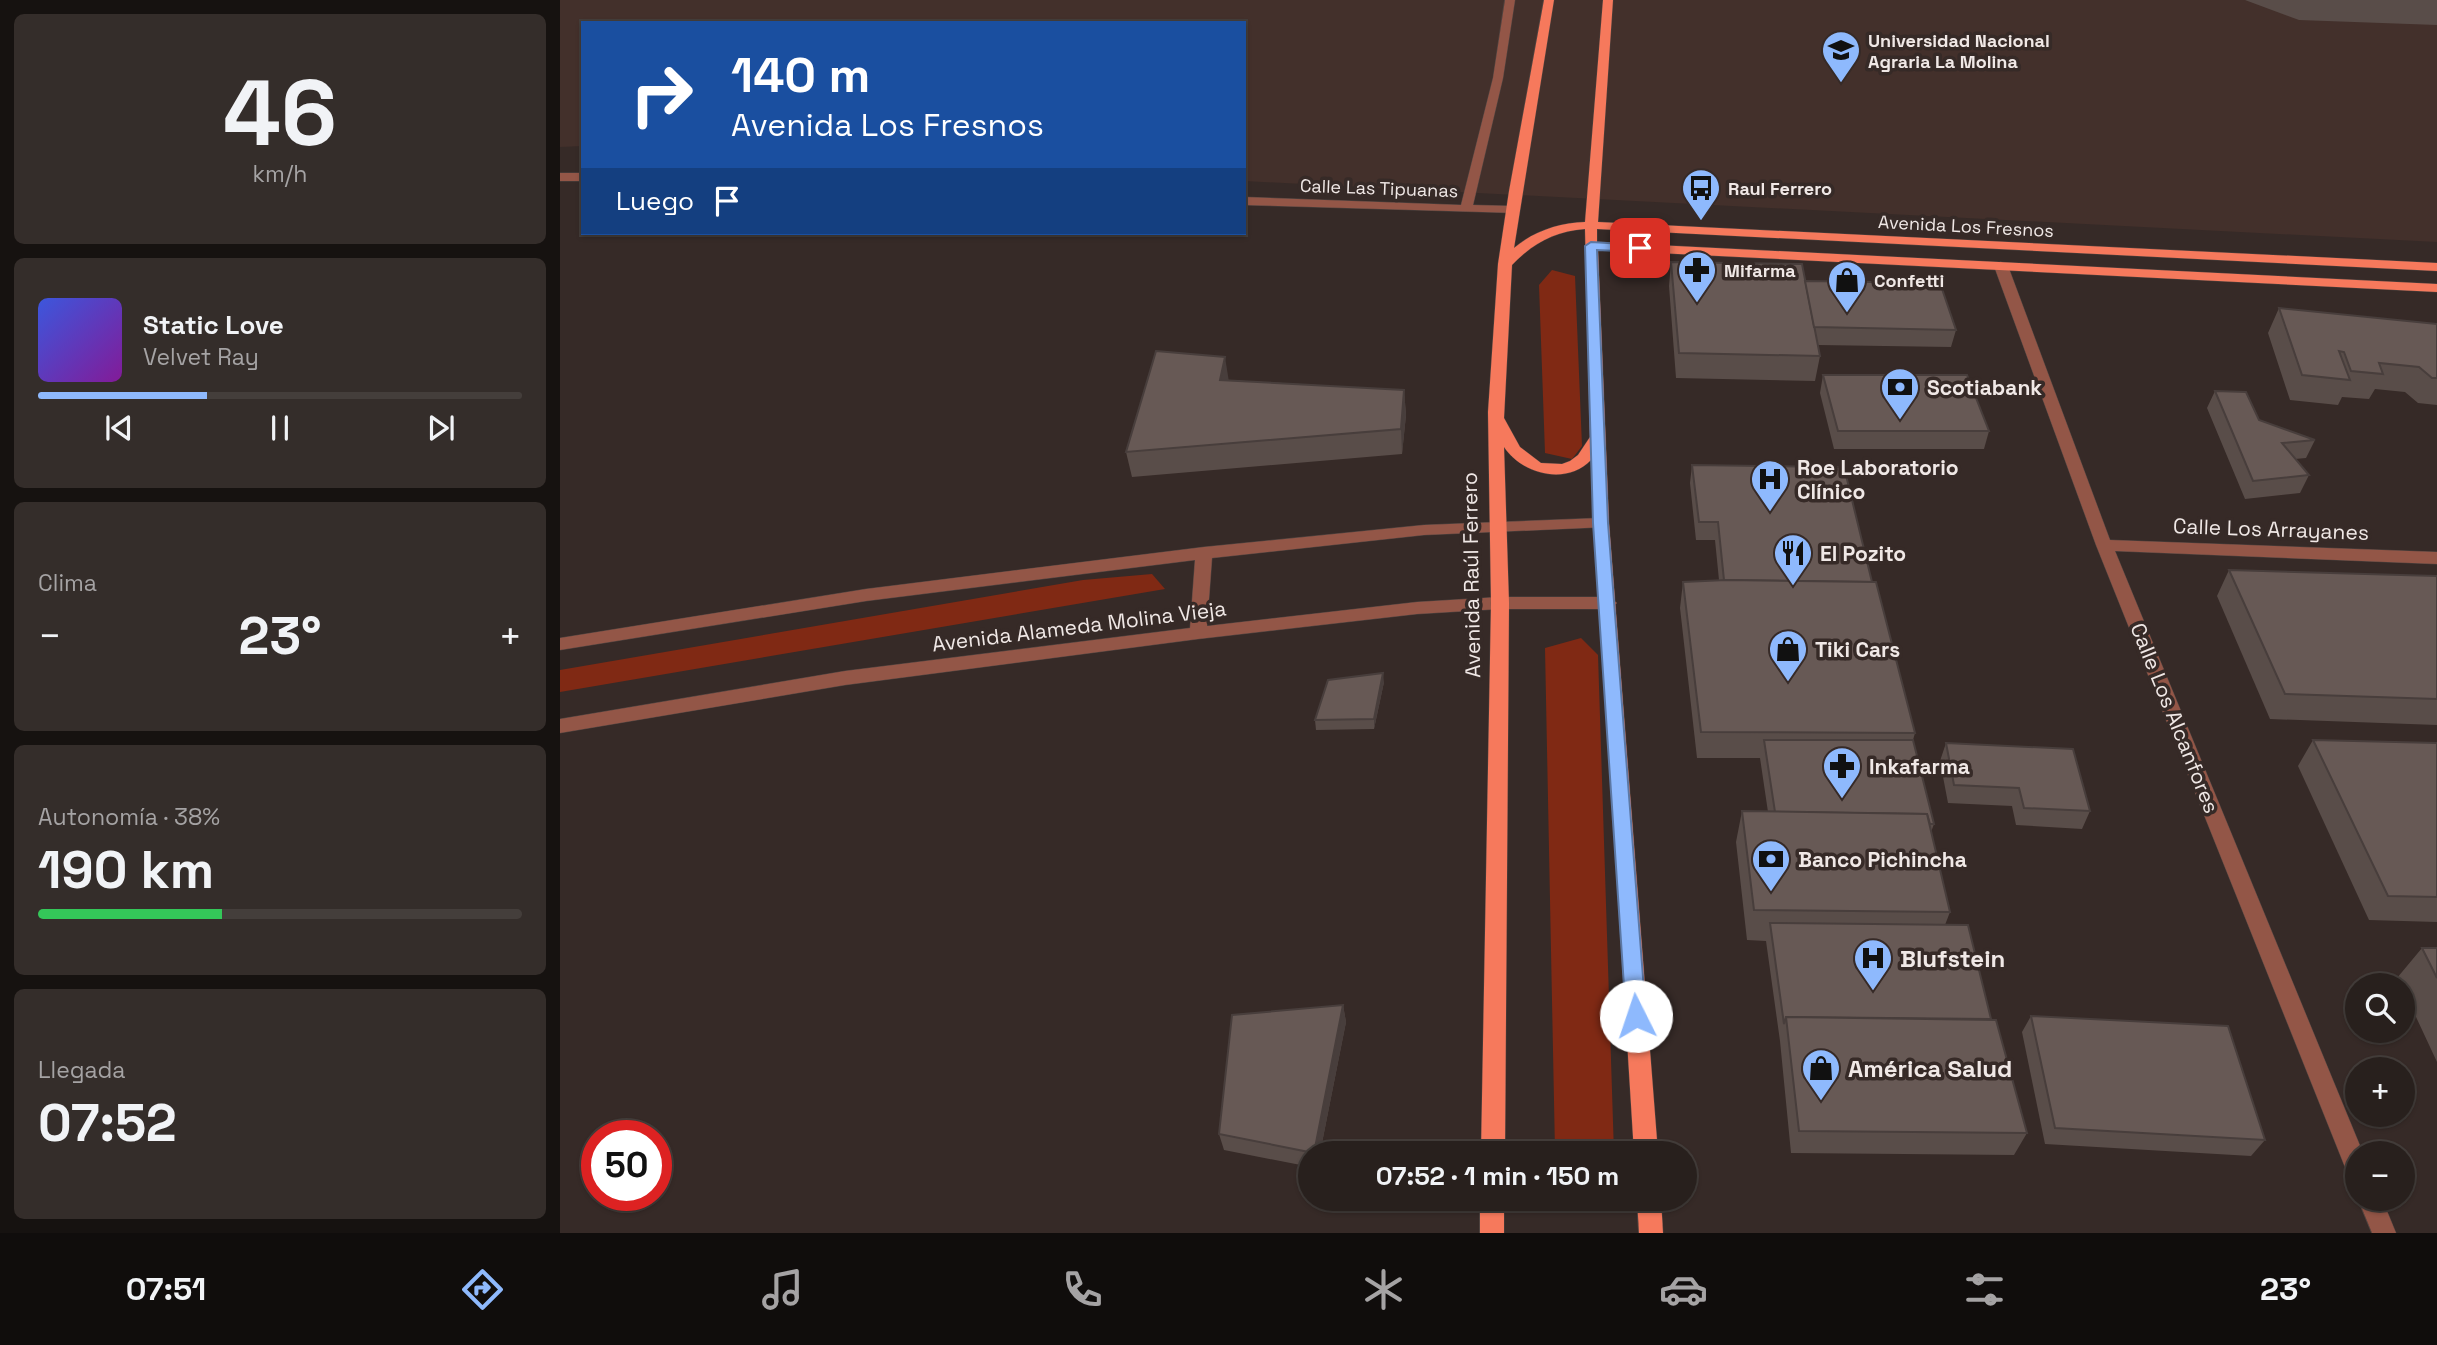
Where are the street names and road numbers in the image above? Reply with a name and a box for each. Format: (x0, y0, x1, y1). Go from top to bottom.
street label: Calle Las Tipuanas (1299, 174, 1459, 202)
street label: Avenida Los Fresnos (1878, 210, 2054, 242)
street label: Avenida Raúl Ferrero (1456, 472, 1486, 678)
street label: Calle Los Arrayanes (2173, 512, 2369, 546)
street label: Avenida Alameda Molina Vieja (930, 595, 1228, 657)
street label: Calle Los Alcanfores (2125, 619, 2225, 817)

